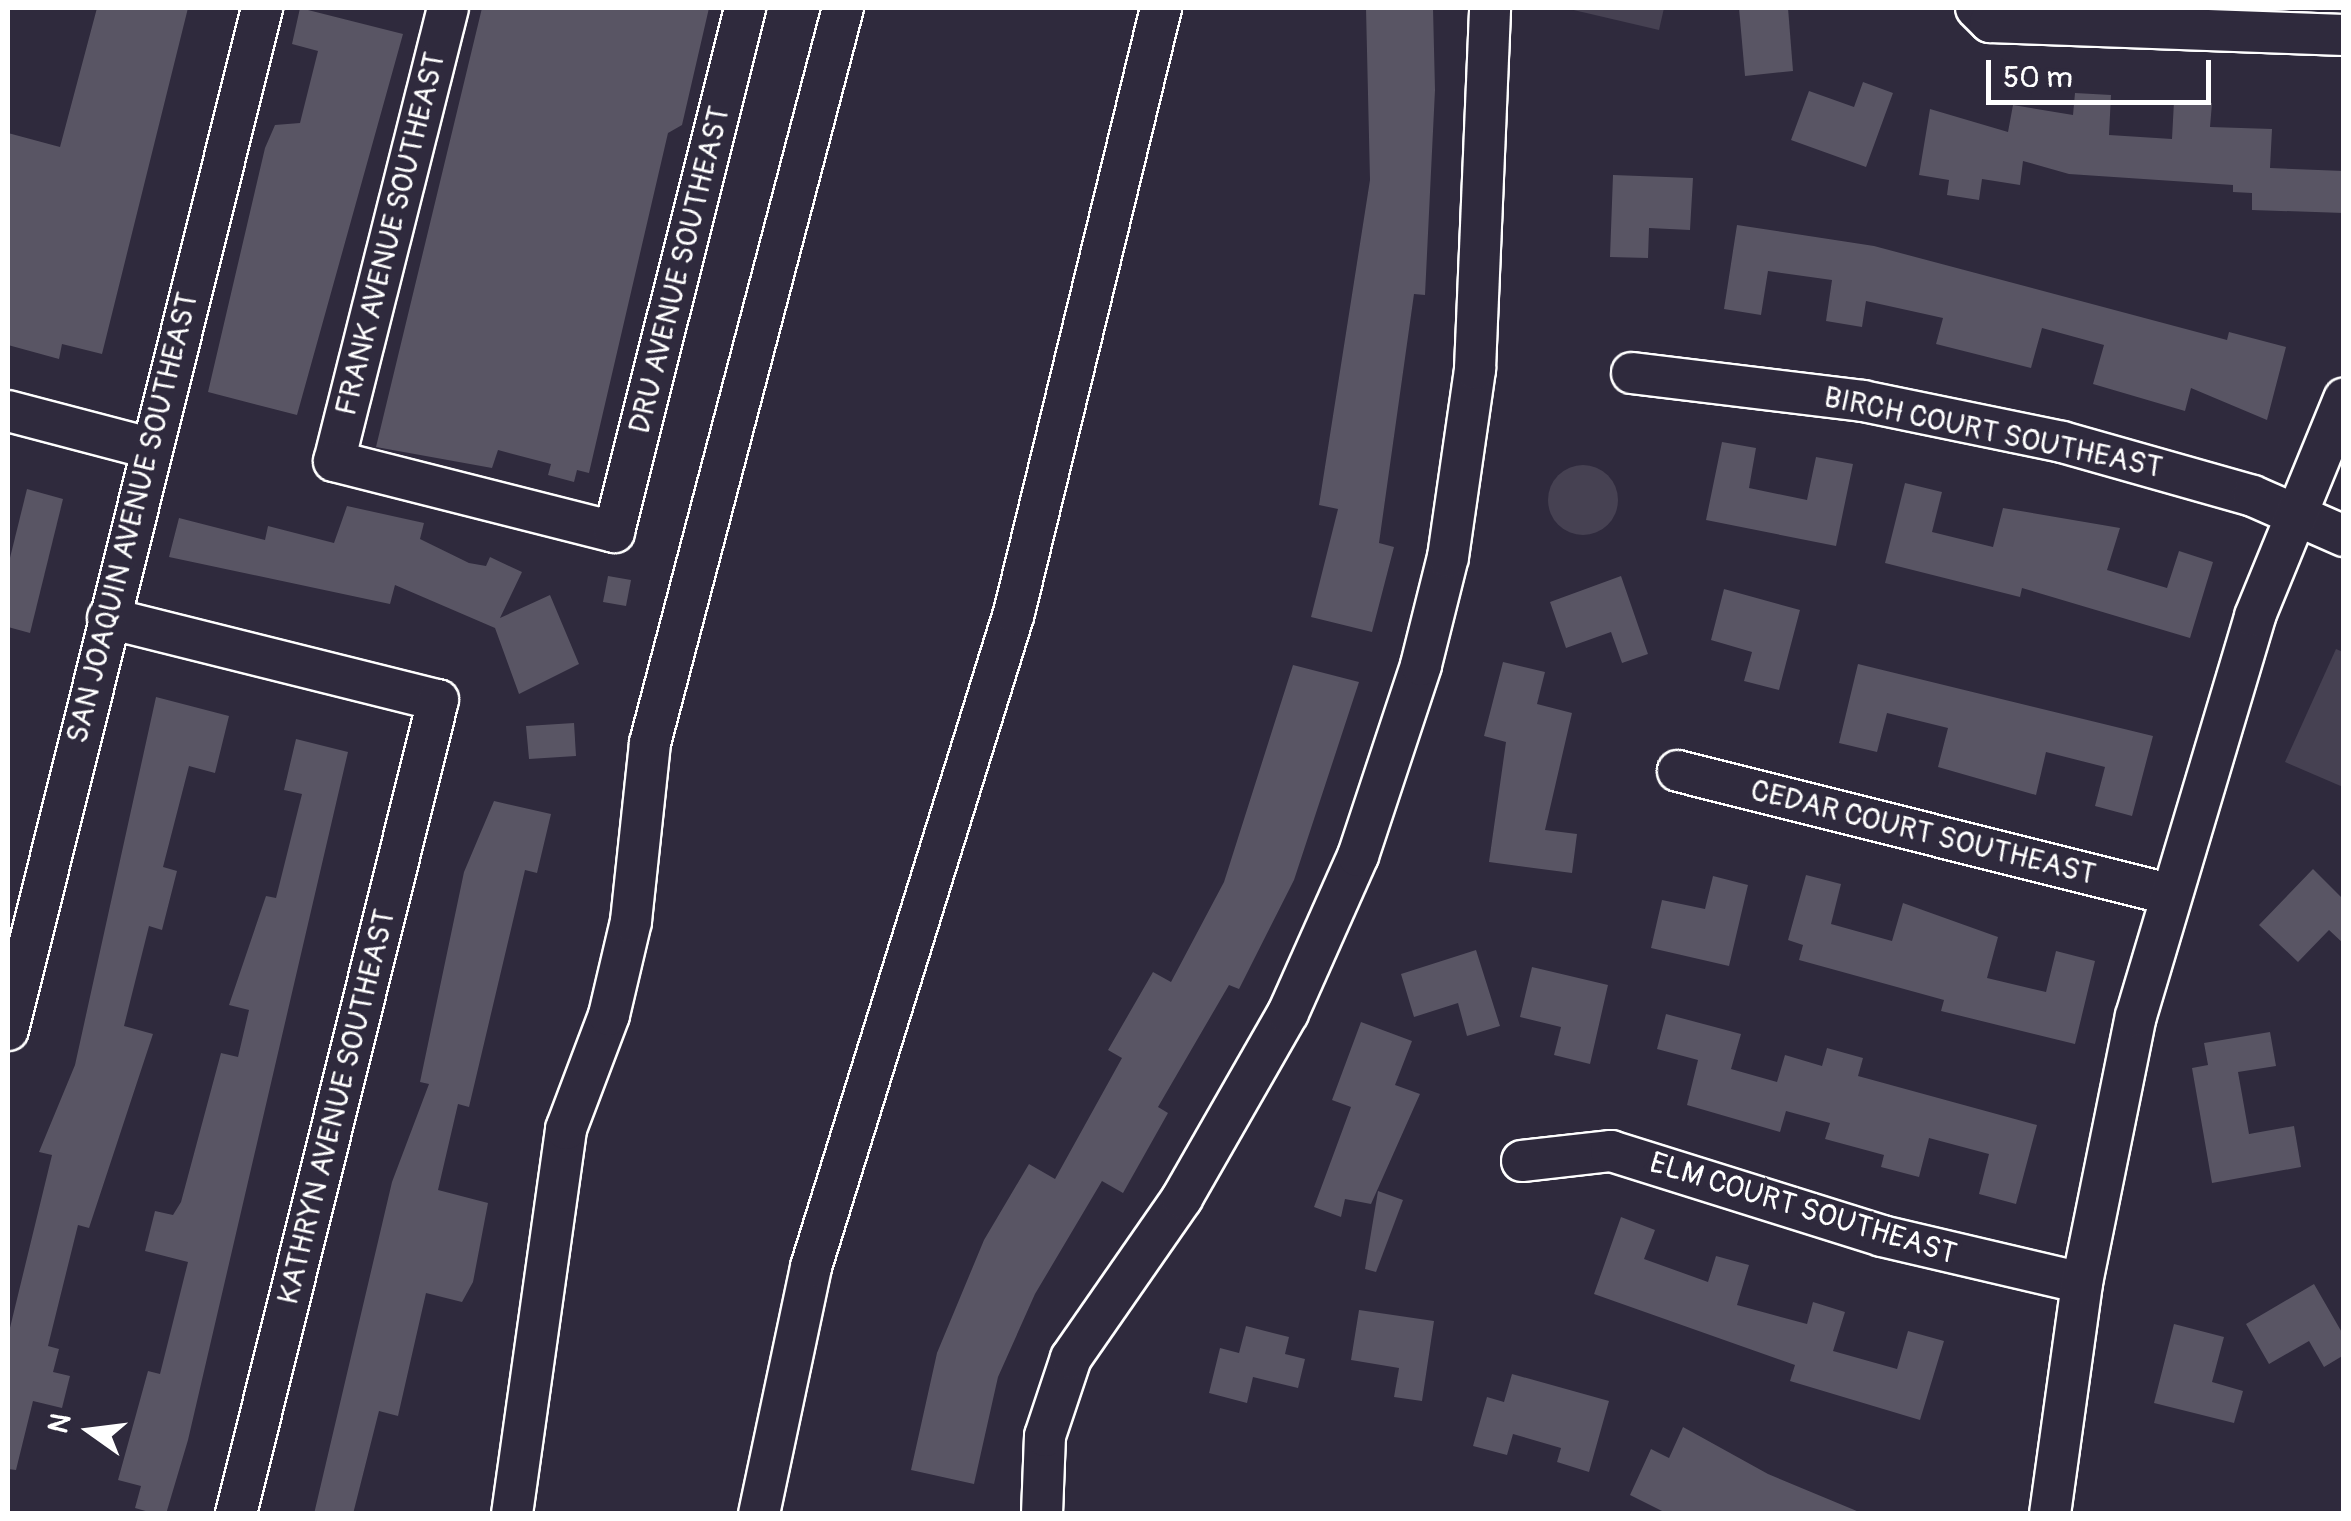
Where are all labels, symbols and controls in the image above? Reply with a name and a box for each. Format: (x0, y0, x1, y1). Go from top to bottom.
scale bar (1991, 40, 2216, 102)
street label: FRANK AVENUE SOUTHEAST (328, 49, 454, 419)
text: 50 m (2003, 59, 2073, 96)
street label: DRU AVENUE SOUTHEAST (622, 103, 738, 437)
street label: SAN JOAQUIN AVENUE SOUTHEAST (59, 289, 207, 747)
street label: BIRCH COURT SOUTHEAST (1821, 380, 2165, 486)
street label: CEDAR COURT SOUTHEAST (1747, 773, 2099, 893)
street label: KATHRYN AVENUE SOUTHEAST (270, 906, 404, 1308)
street label: ELM COURT SOUTHEAST (1645, 1145, 1961, 1273)
north arrow (40, 1381, 140, 1481)
text: N (41, 1410, 80, 1437)

